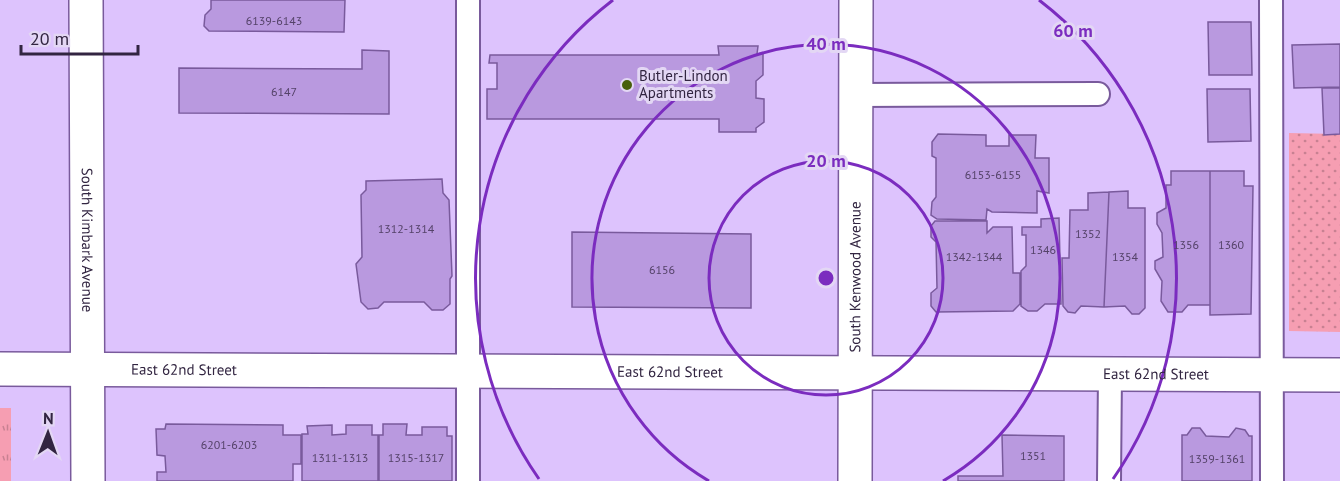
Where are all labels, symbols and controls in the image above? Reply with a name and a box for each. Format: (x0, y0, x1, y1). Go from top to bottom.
house number: 6139-6143 (246, 13, 302, 28)
scale bar (21, 18, 138, 56)
text: 60 m (1053, 19, 1093, 42)
text: 20 m (30, 27, 69, 50)
text: 40 m (806, 32, 846, 55)
place label: Butler-Lindon Apartments (639, 66, 728, 102)
marker: Butler-Lindon Apartments (620, 78, 634, 92)
house number: 6147 (271, 84, 297, 99)
text: 20 m (806, 149, 846, 172)
house number: 6153-6155 (965, 167, 1021, 182)
street label: South Kimbark Avenue (78, 168, 97, 312)
street label: South Kenwood Avenue (845, 201, 865, 353)
house number: 1312-1314 (378, 221, 435, 236)
house number: 1352 (1075, 226, 1101, 241)
house number: 1356 (1173, 237, 1199, 252)
house number: 1360 (1218, 237, 1245, 252)
house number: 1346 (1030, 242, 1056, 257)
house number: 1342-1344 (946, 249, 1003, 264)
house number: 1354 (1112, 249, 1139, 264)
house number: 6156 (649, 262, 675, 277)
centre of rings (816, 268, 836, 288)
street label: East 62nd Street (131, 360, 237, 379)
street label: East 62nd Street (617, 362, 723, 381)
street label: East 62nd Street (1103, 364, 1209, 383)
north arrow (18, 403, 78, 463)
text: N (43, 408, 54, 428)
house number: 6201-6203 (201, 437, 257, 452)
house number: 1351 (1020, 448, 1046, 463)
house number: 1311-1313 (312, 450, 368, 465)
house number: 1315-1317 (388, 450, 444, 465)
house number: 1359-1361 (1189, 451, 1245, 466)

